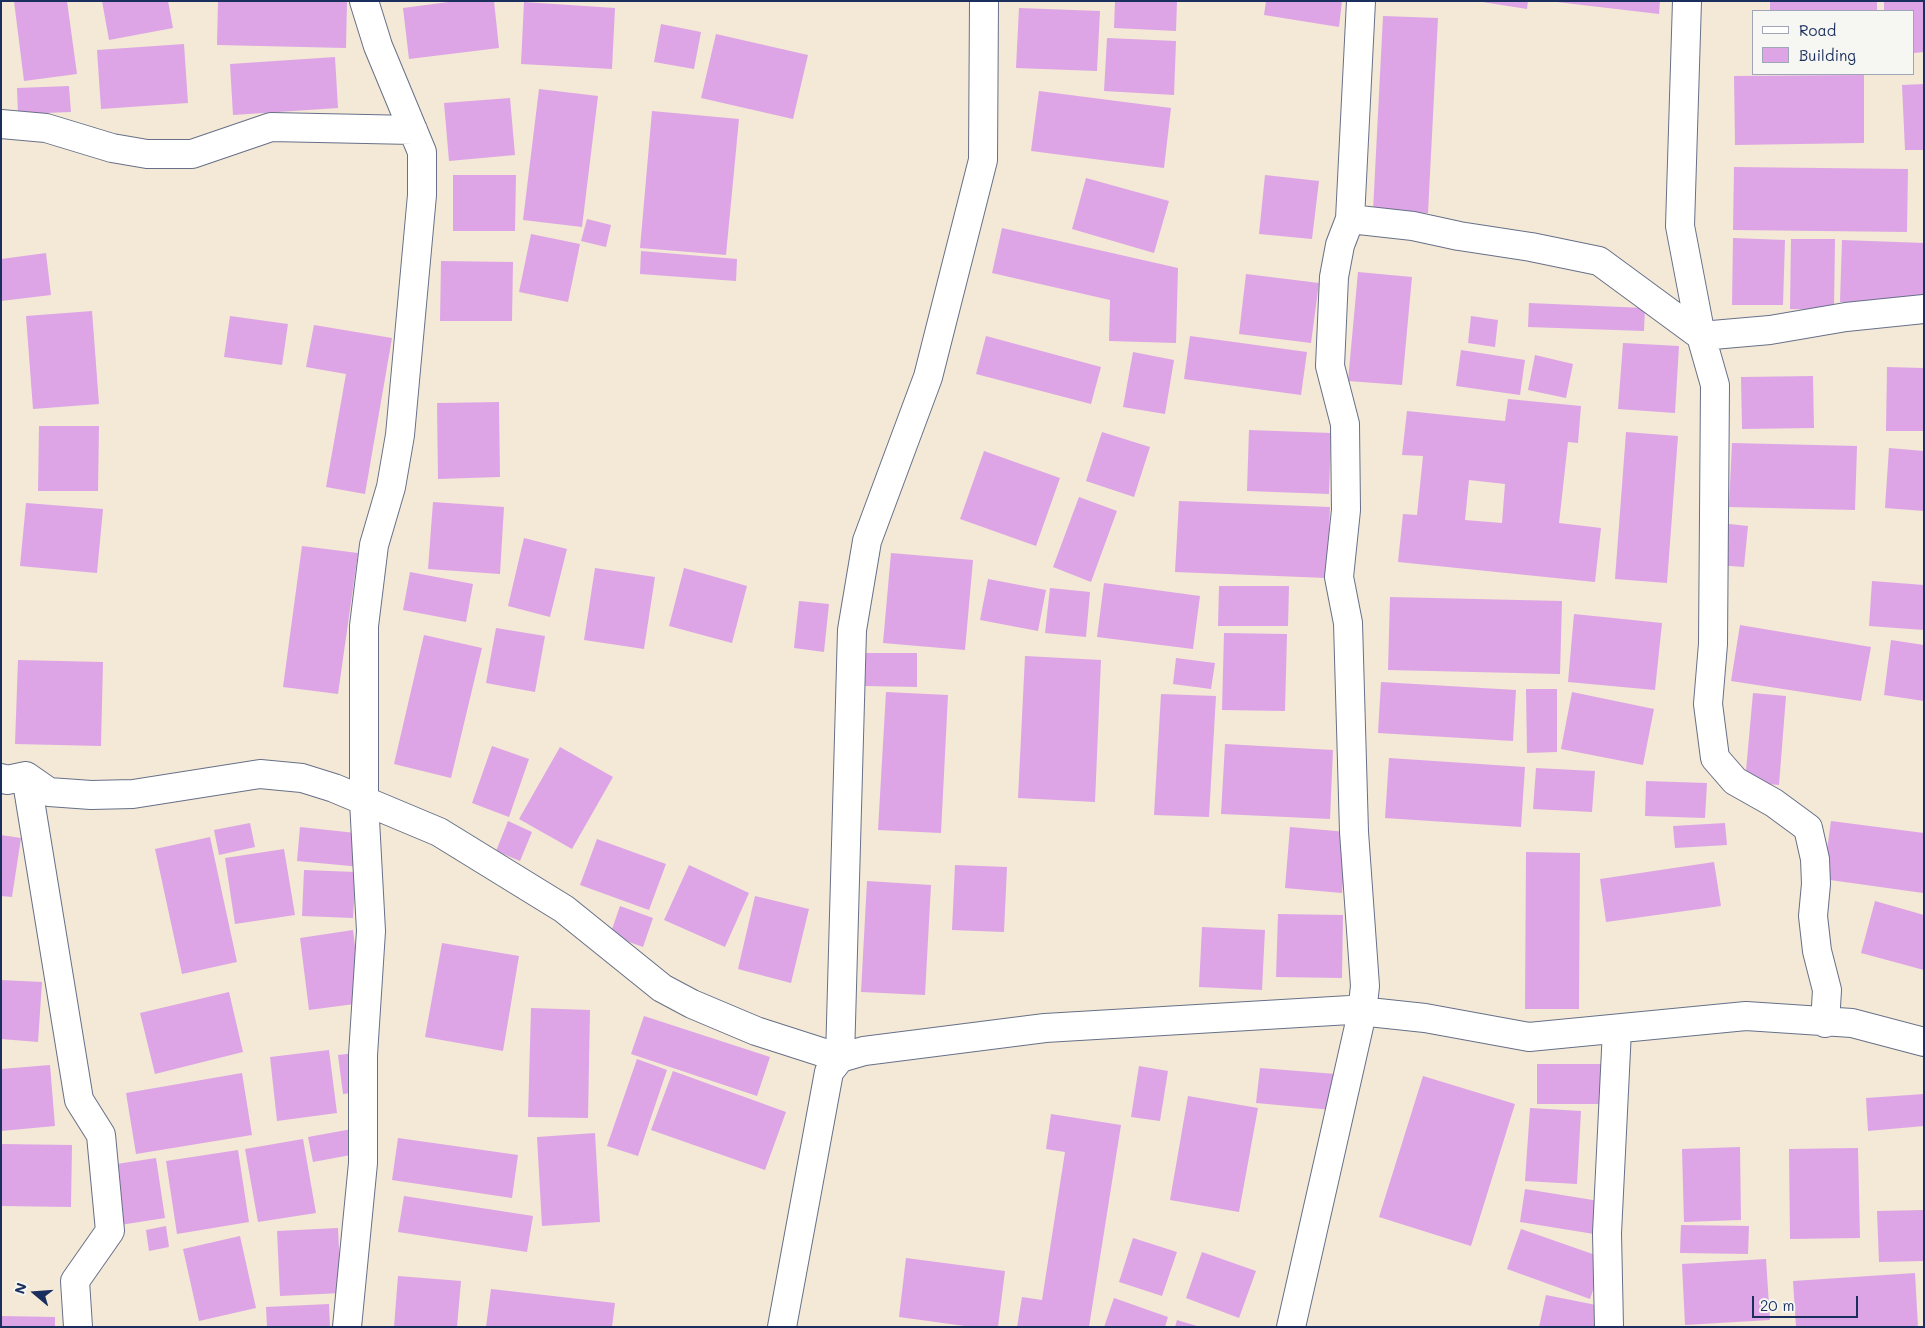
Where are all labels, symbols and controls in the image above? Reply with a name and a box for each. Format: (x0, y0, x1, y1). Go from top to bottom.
legend (1752, 10, 1915, 75)
text: Road (1799, 20, 1836, 40)
text: Building (1799, 45, 1856, 65)
north arrow (10, 1268, 60, 1318)
text: N (10, 1280, 31, 1296)
scale bar (1755, 1286, 1861, 1318)
text: 20 m (1760, 1295, 1794, 1315)

